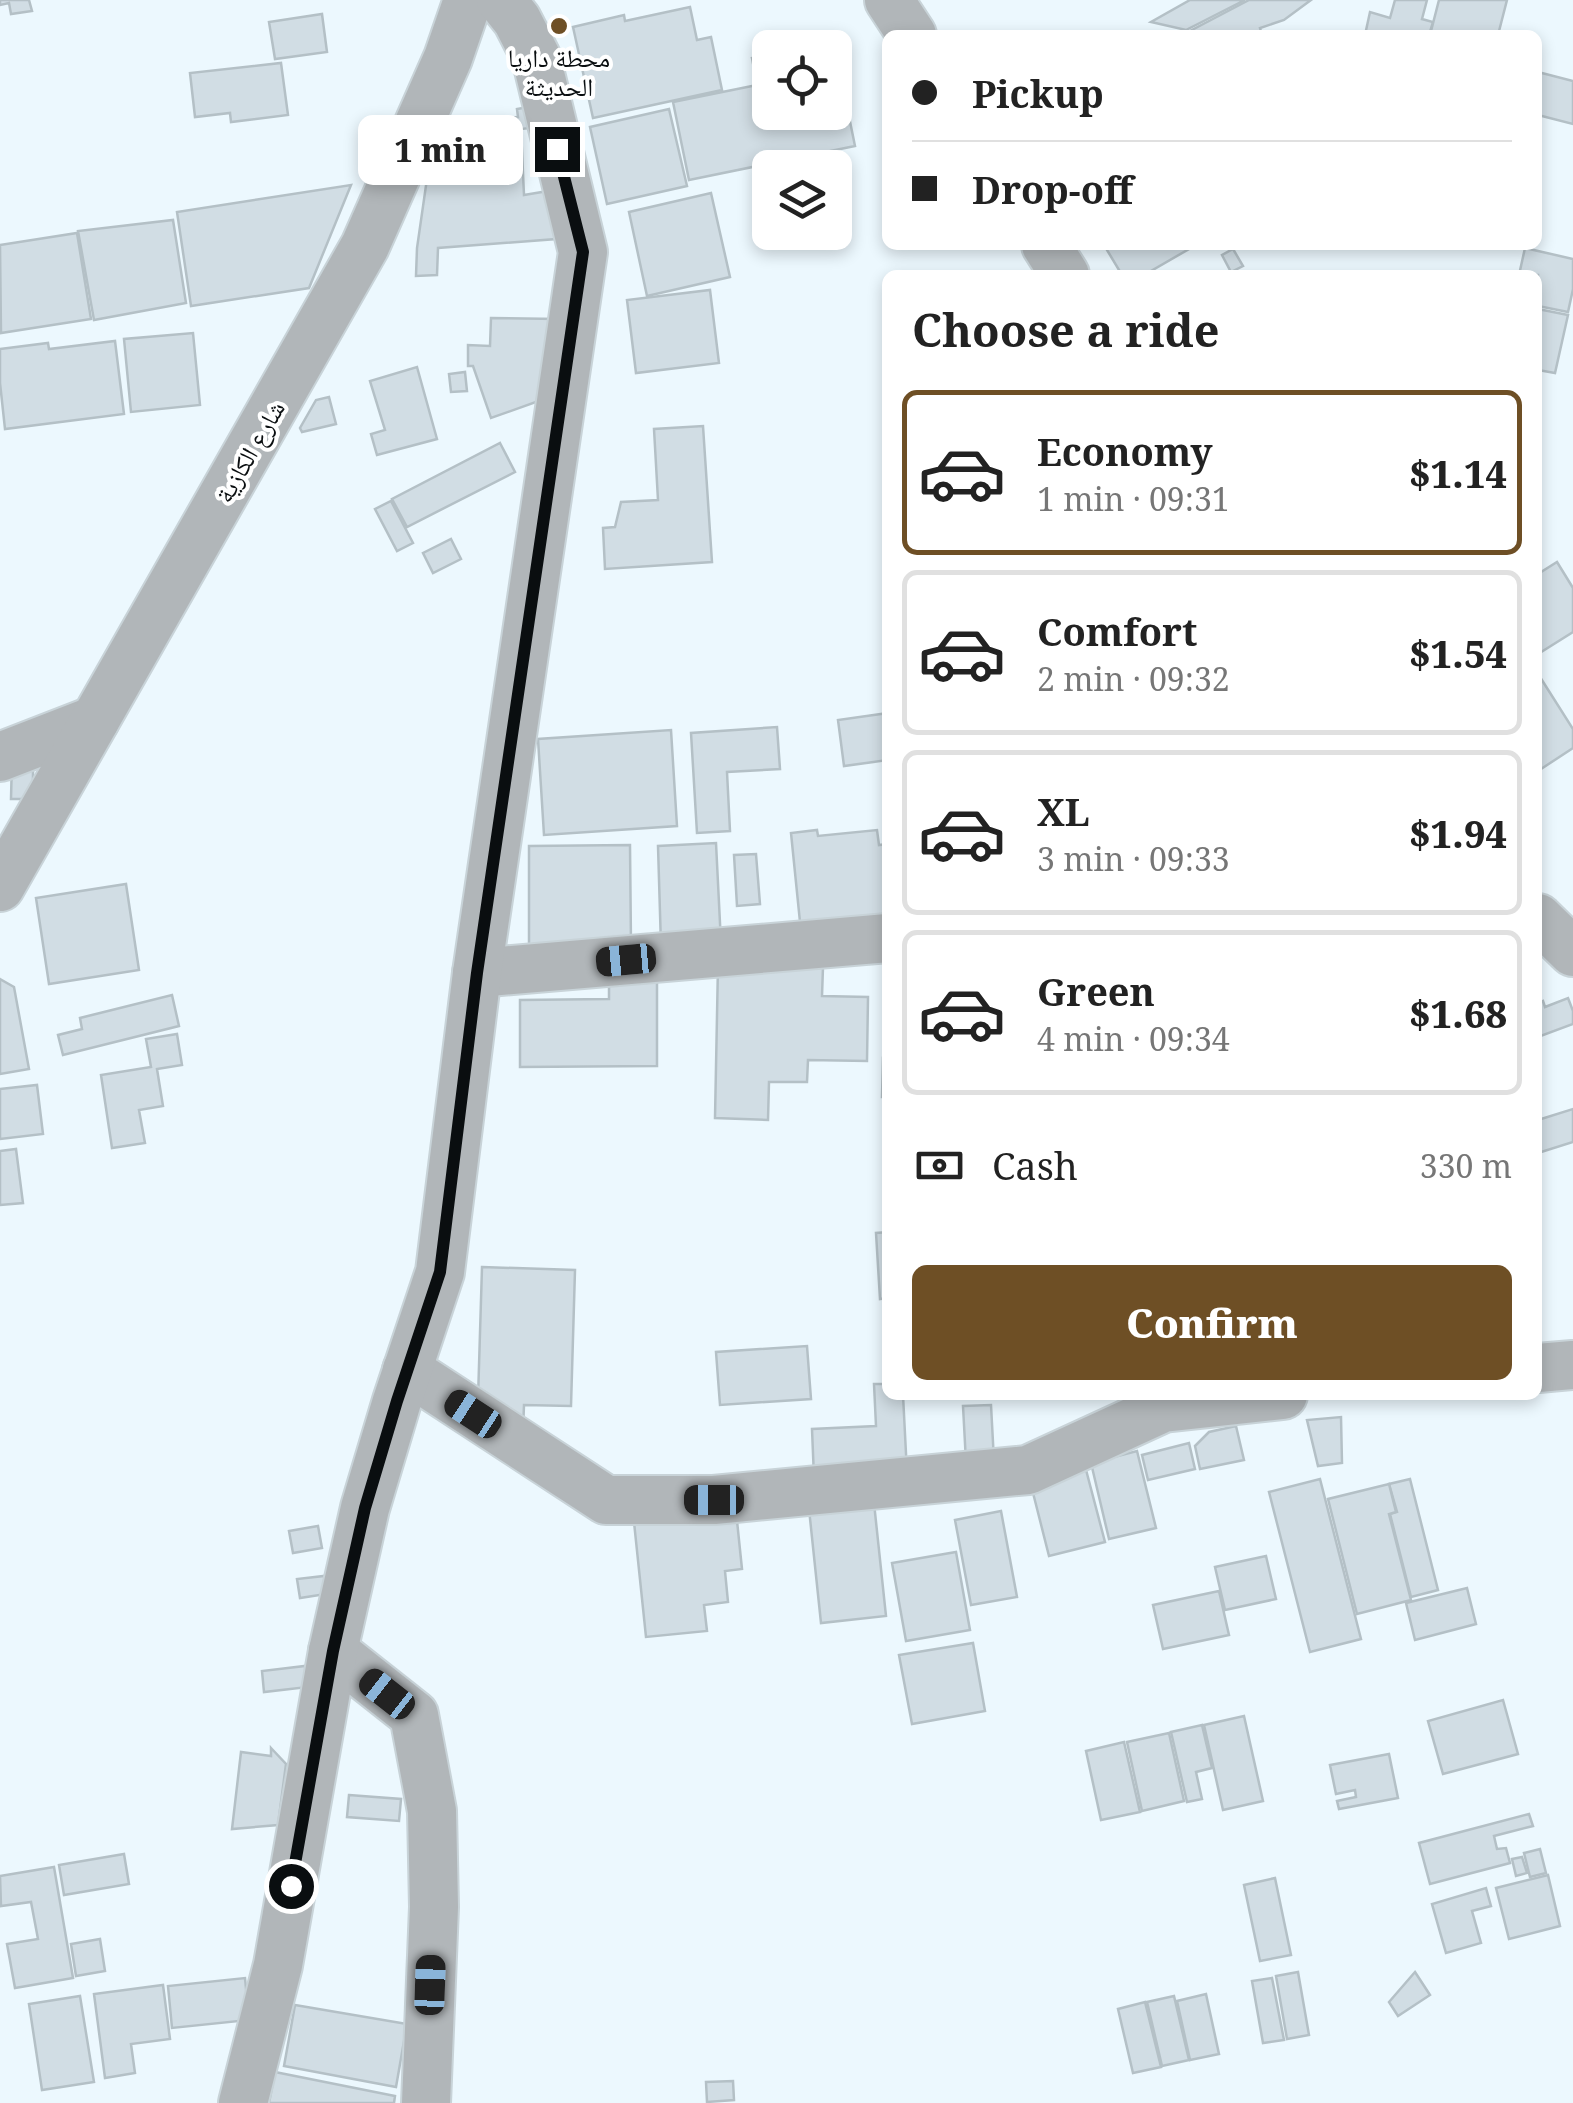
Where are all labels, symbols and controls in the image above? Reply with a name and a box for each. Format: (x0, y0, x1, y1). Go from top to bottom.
marker: محطة داريا الحديثة (548, 15, 570, 37)
map controls (752, 30, 852, 250)
button: locate (752, 30, 852, 130)
place label: محطة داريا الحديثة (508, 40, 610, 103)
text: Pickup (972, 67, 1104, 119)
callout: 1 min (357, 114, 522, 184)
route end (535, 127, 580, 172)
text: 1 min (395, 128, 486, 171)
button: layers (752, 150, 852, 250)
text: Drop-off (972, 163, 1133, 215)
text: Choose a ride (912, 299, 1220, 360)
street label: شارع الكازية (206, 394, 292, 508)
text: Economy (1037, 425, 1213, 477)
icon: car (917, 428, 1007, 518)
text: $1.14 (1409, 447, 1507, 499)
text: 1 min · 09:31 (1037, 477, 1230, 520)
text: Comfort (1037, 605, 1197, 657)
icon: car (917, 608, 1007, 698)
text: $1.54 (1409, 627, 1507, 679)
text: 2 min · 09:32 (1037, 657, 1230, 700)
text: XL (1037, 785, 1090, 837)
icon: car (917, 788, 1007, 878)
text: $1.94 (1409, 807, 1507, 859)
text: 3 min · 09:33 (1037, 837, 1230, 880)
car (595, 942, 657, 978)
text: Green (1037, 965, 1155, 1017)
icon: car (917, 968, 1007, 1058)
text: $1.68 (1409, 987, 1507, 1039)
text: 4 min · 09:34 (1037, 1017, 1230, 1060)
icon: cash (912, 1138, 967, 1193)
text: Cash (992, 1139, 1078, 1191)
text: 330 m (1420, 1144, 1512, 1187)
button: Confirm (912, 1265, 1512, 1380)
car (440, 1385, 506, 1443)
car (684, 1485, 744, 1515)
car (354, 1664, 420, 1724)
route start (269, 1864, 314, 1909)
car (414, 1954, 446, 2016)

